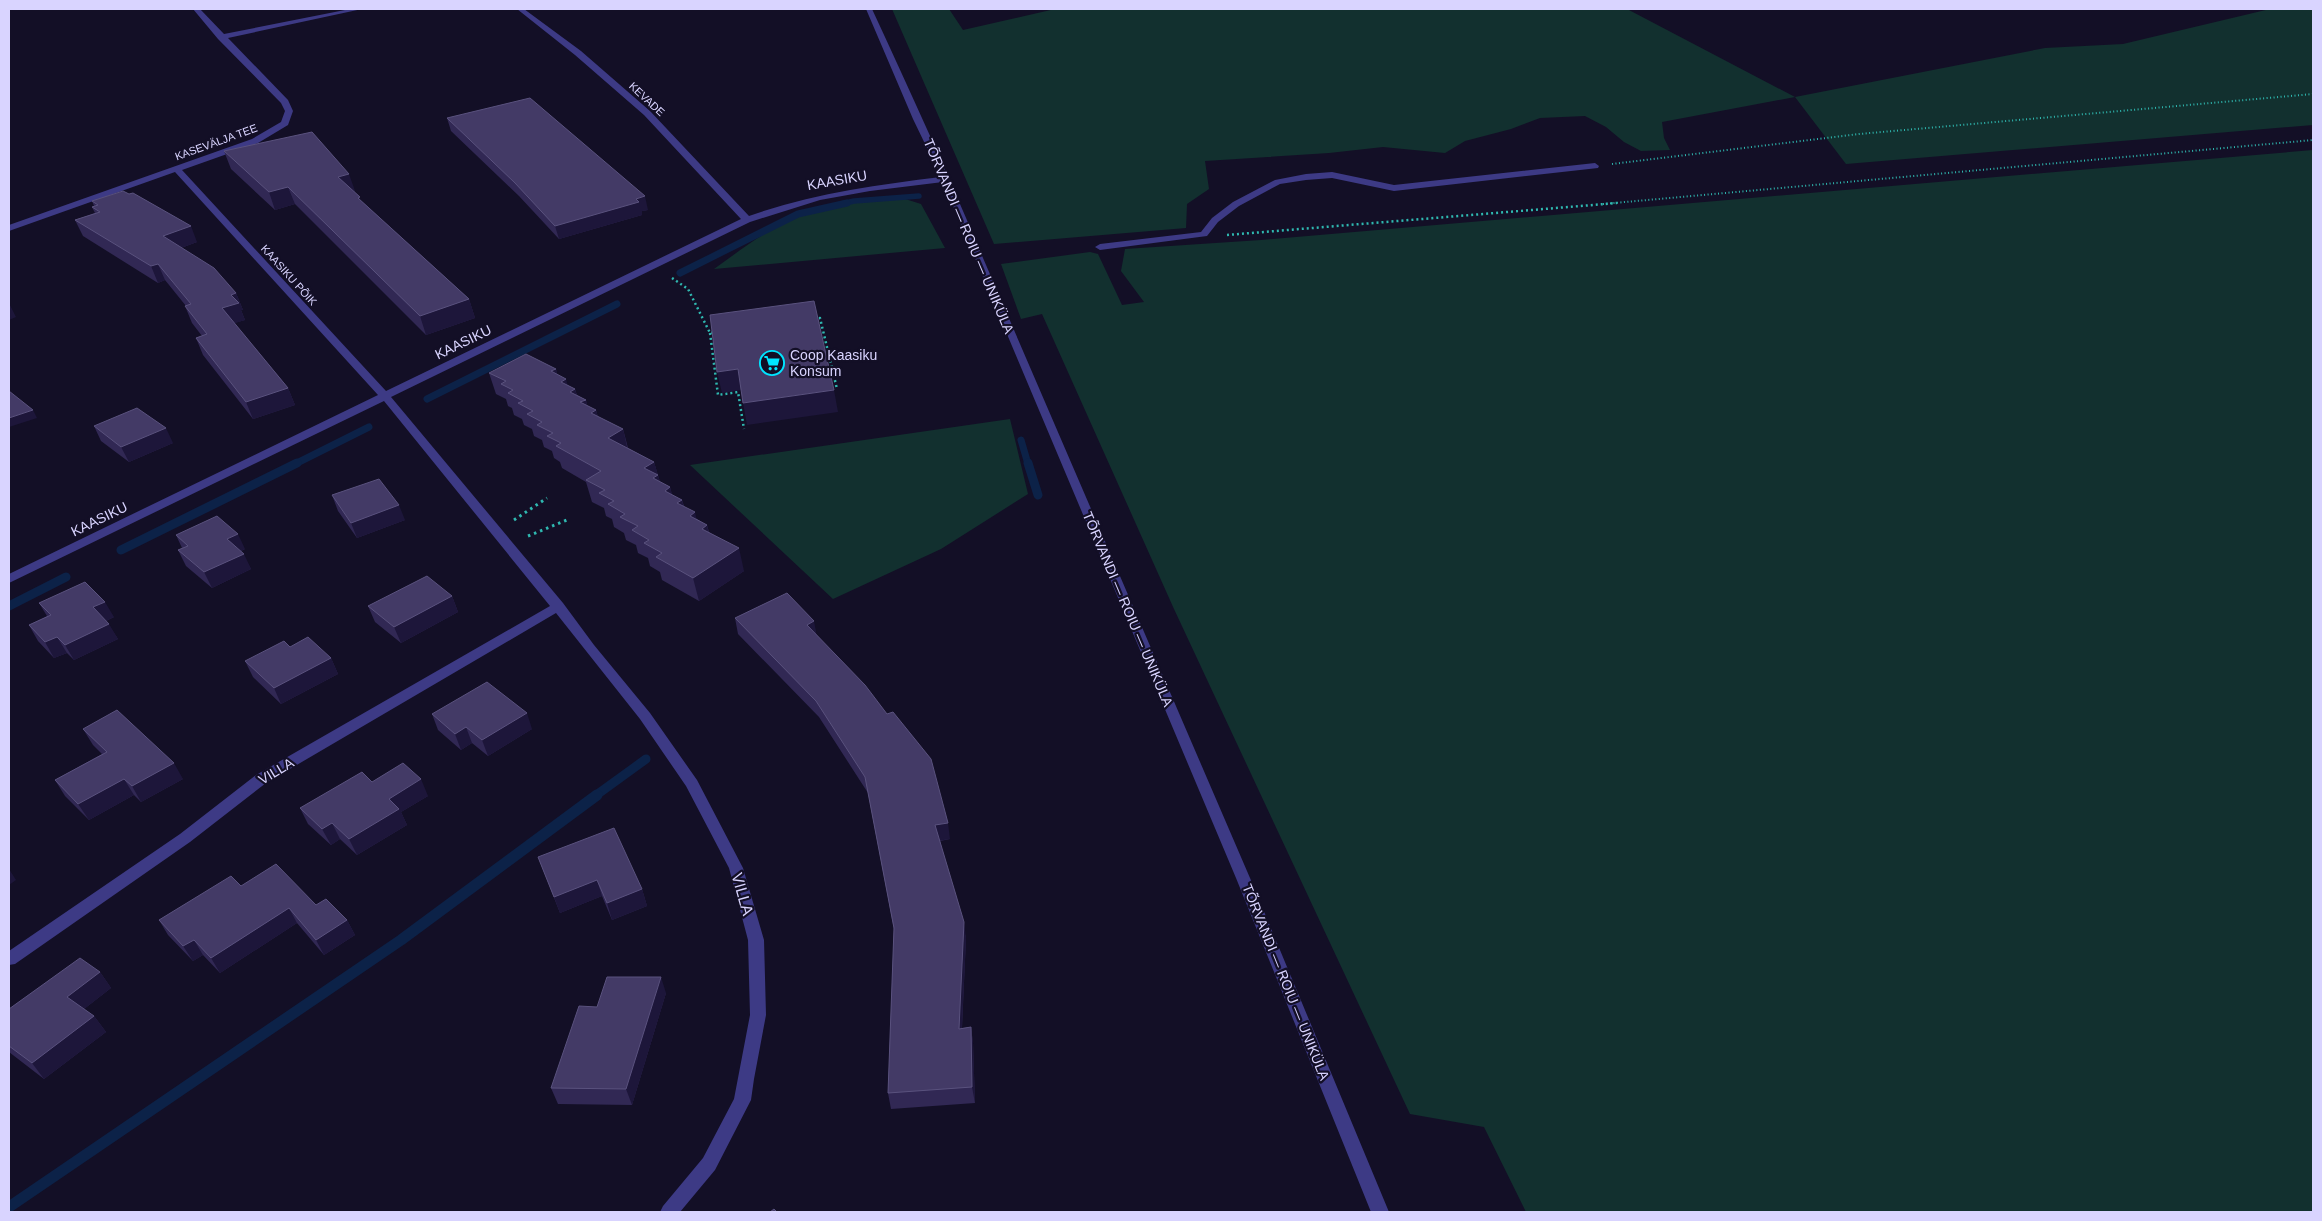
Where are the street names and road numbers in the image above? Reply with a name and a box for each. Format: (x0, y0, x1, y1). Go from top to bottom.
street label: KEVADE (627, 80, 667, 118)
street label: KASEVÄLJA TEE (173, 122, 259, 162)
street label: TÕRVANDI — ROIU — UNIKÜLA (921, 136, 1019, 337)
street label: KAASIKU (806, 167, 868, 193)
street label: KAASIKU PÕIK (259, 242, 320, 308)
street label: KAASIKU (432, 322, 494, 362)
street label: KAASIKU (68, 499, 130, 539)
street label: TÕRVANDI — ROIU — UNIKÜLA (1080, 509, 1178, 710)
street label: VILLA (256, 754, 297, 788)
street label: VILLA (728, 871, 757, 918)
street label: TÕRVANDI — ROIU — UNIKÜLA (1239, 881, 1334, 1083)

